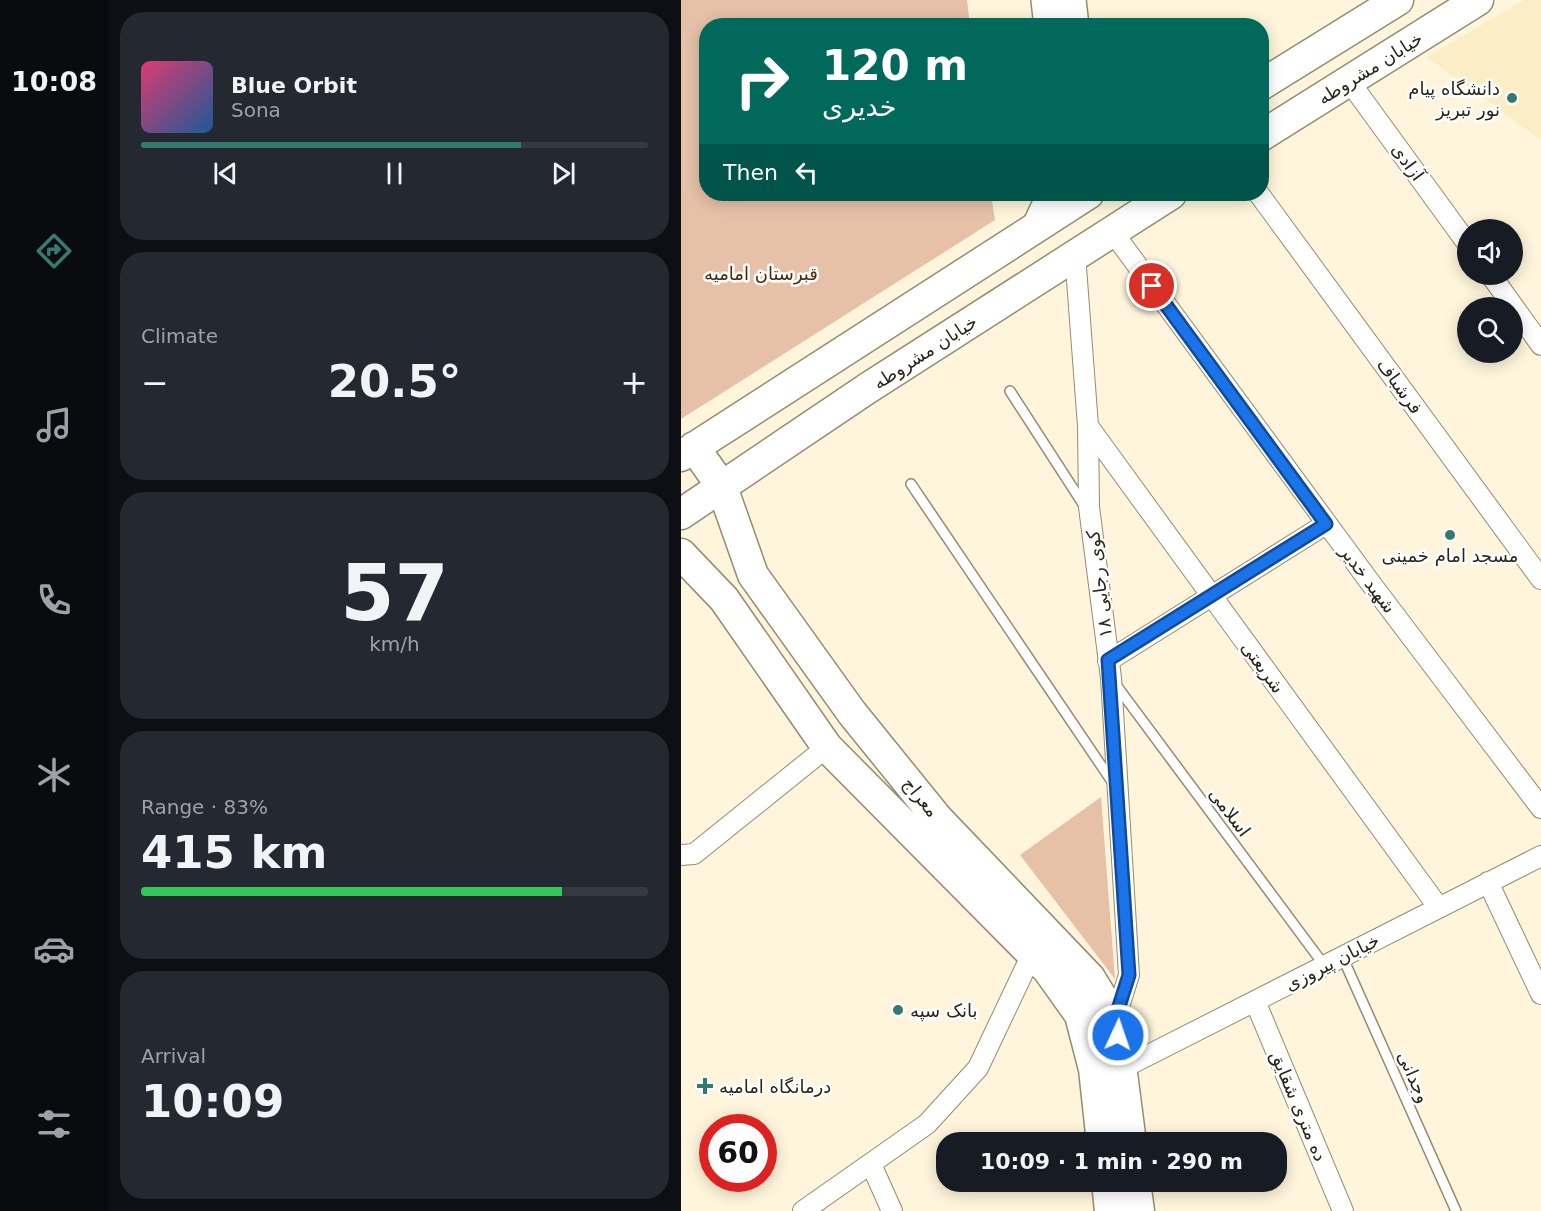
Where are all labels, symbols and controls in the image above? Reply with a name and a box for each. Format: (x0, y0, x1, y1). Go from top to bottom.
street label: خیابان مشروطه (1314, 27, 1427, 109)
text: 120 m (822, 41, 968, 90)
icon: right (723, 42, 801, 120)
text: 10:08 (11, 66, 97, 97)
text: Blue Orbit (231, 73, 357, 98)
place label: دانشگاه پیام نور تبریز (1408, 78, 1500, 121)
text: خدیری (822, 91, 896, 122)
marker: دانشگاه پیام نور تبریز (1505, 91, 1519, 105)
text: Sona (231, 98, 281, 122)
street label: آزادی (1388, 139, 1430, 185)
icon: left (790, 156, 823, 189)
icon: previous (209, 157, 242, 190)
icon: pause (378, 157, 411, 190)
icon: next (547, 157, 580, 190)
text: Then (723, 160, 778, 185)
map controls (1457, 219, 1523, 363)
button: sound (1457, 219, 1523, 285)
icon: directions (33, 230, 75, 272)
pin (1126, 260, 1177, 311)
park label: قبرستان امامیه (704, 263, 818, 285)
icon: arrive (1135, 269, 1168, 302)
button: search (1457, 297, 1523, 363)
street label: خیابان مشروطه (869, 311, 981, 394)
text: Climate (141, 324, 218, 348)
street label: فرشباف (1372, 354, 1427, 418)
text: 20.5° (328, 355, 461, 408)
text: − (141, 363, 169, 402)
text: + (620, 363, 648, 402)
icon: music (33, 404, 75, 446)
marker: مسجد امام خمینی (1443, 528, 1457, 542)
street label: کوی رجایی ۱۸ (1082, 529, 1117, 639)
street label: شهید خدیر (1334, 540, 1400, 618)
place label: مسجد امام خمینی (1382, 545, 1518, 566)
text: 57 (340, 548, 449, 638)
icon: phone (33, 579, 75, 621)
text: km/h (369, 632, 420, 656)
street label: شریعتی (1236, 637, 1289, 698)
icon: climate (33, 754, 75, 796)
street label: معراج (898, 773, 943, 822)
street label: اسلامی (1205, 784, 1255, 840)
text: Range · 83% (141, 795, 268, 819)
text: 415 km (141, 826, 327, 879)
icon: car (33, 928, 75, 970)
street label: خیابان پیروزی (1281, 929, 1383, 996)
place label: بانک سپه (910, 1000, 978, 1022)
marker: بانک سپه (891, 1003, 905, 1017)
position arrow (1086, 1003, 1150, 1067)
text: Arrival (141, 1044, 206, 1068)
street label: ده متری شقایق (1265, 1048, 1332, 1165)
street label: وجدانی (1392, 1048, 1435, 1106)
text: 10:09 (141, 1075, 284, 1128)
place label: درمانگاه امامیه (719, 1076, 831, 1097)
marker: درمانگاه امامیه (696, 1077, 714, 1095)
icon: filters (33, 1103, 75, 1145)
speed limit sign: 60 (699, 1114, 777, 1192)
text: 10:09 · 1 min · 290 m (980, 1149, 1243, 1174)

